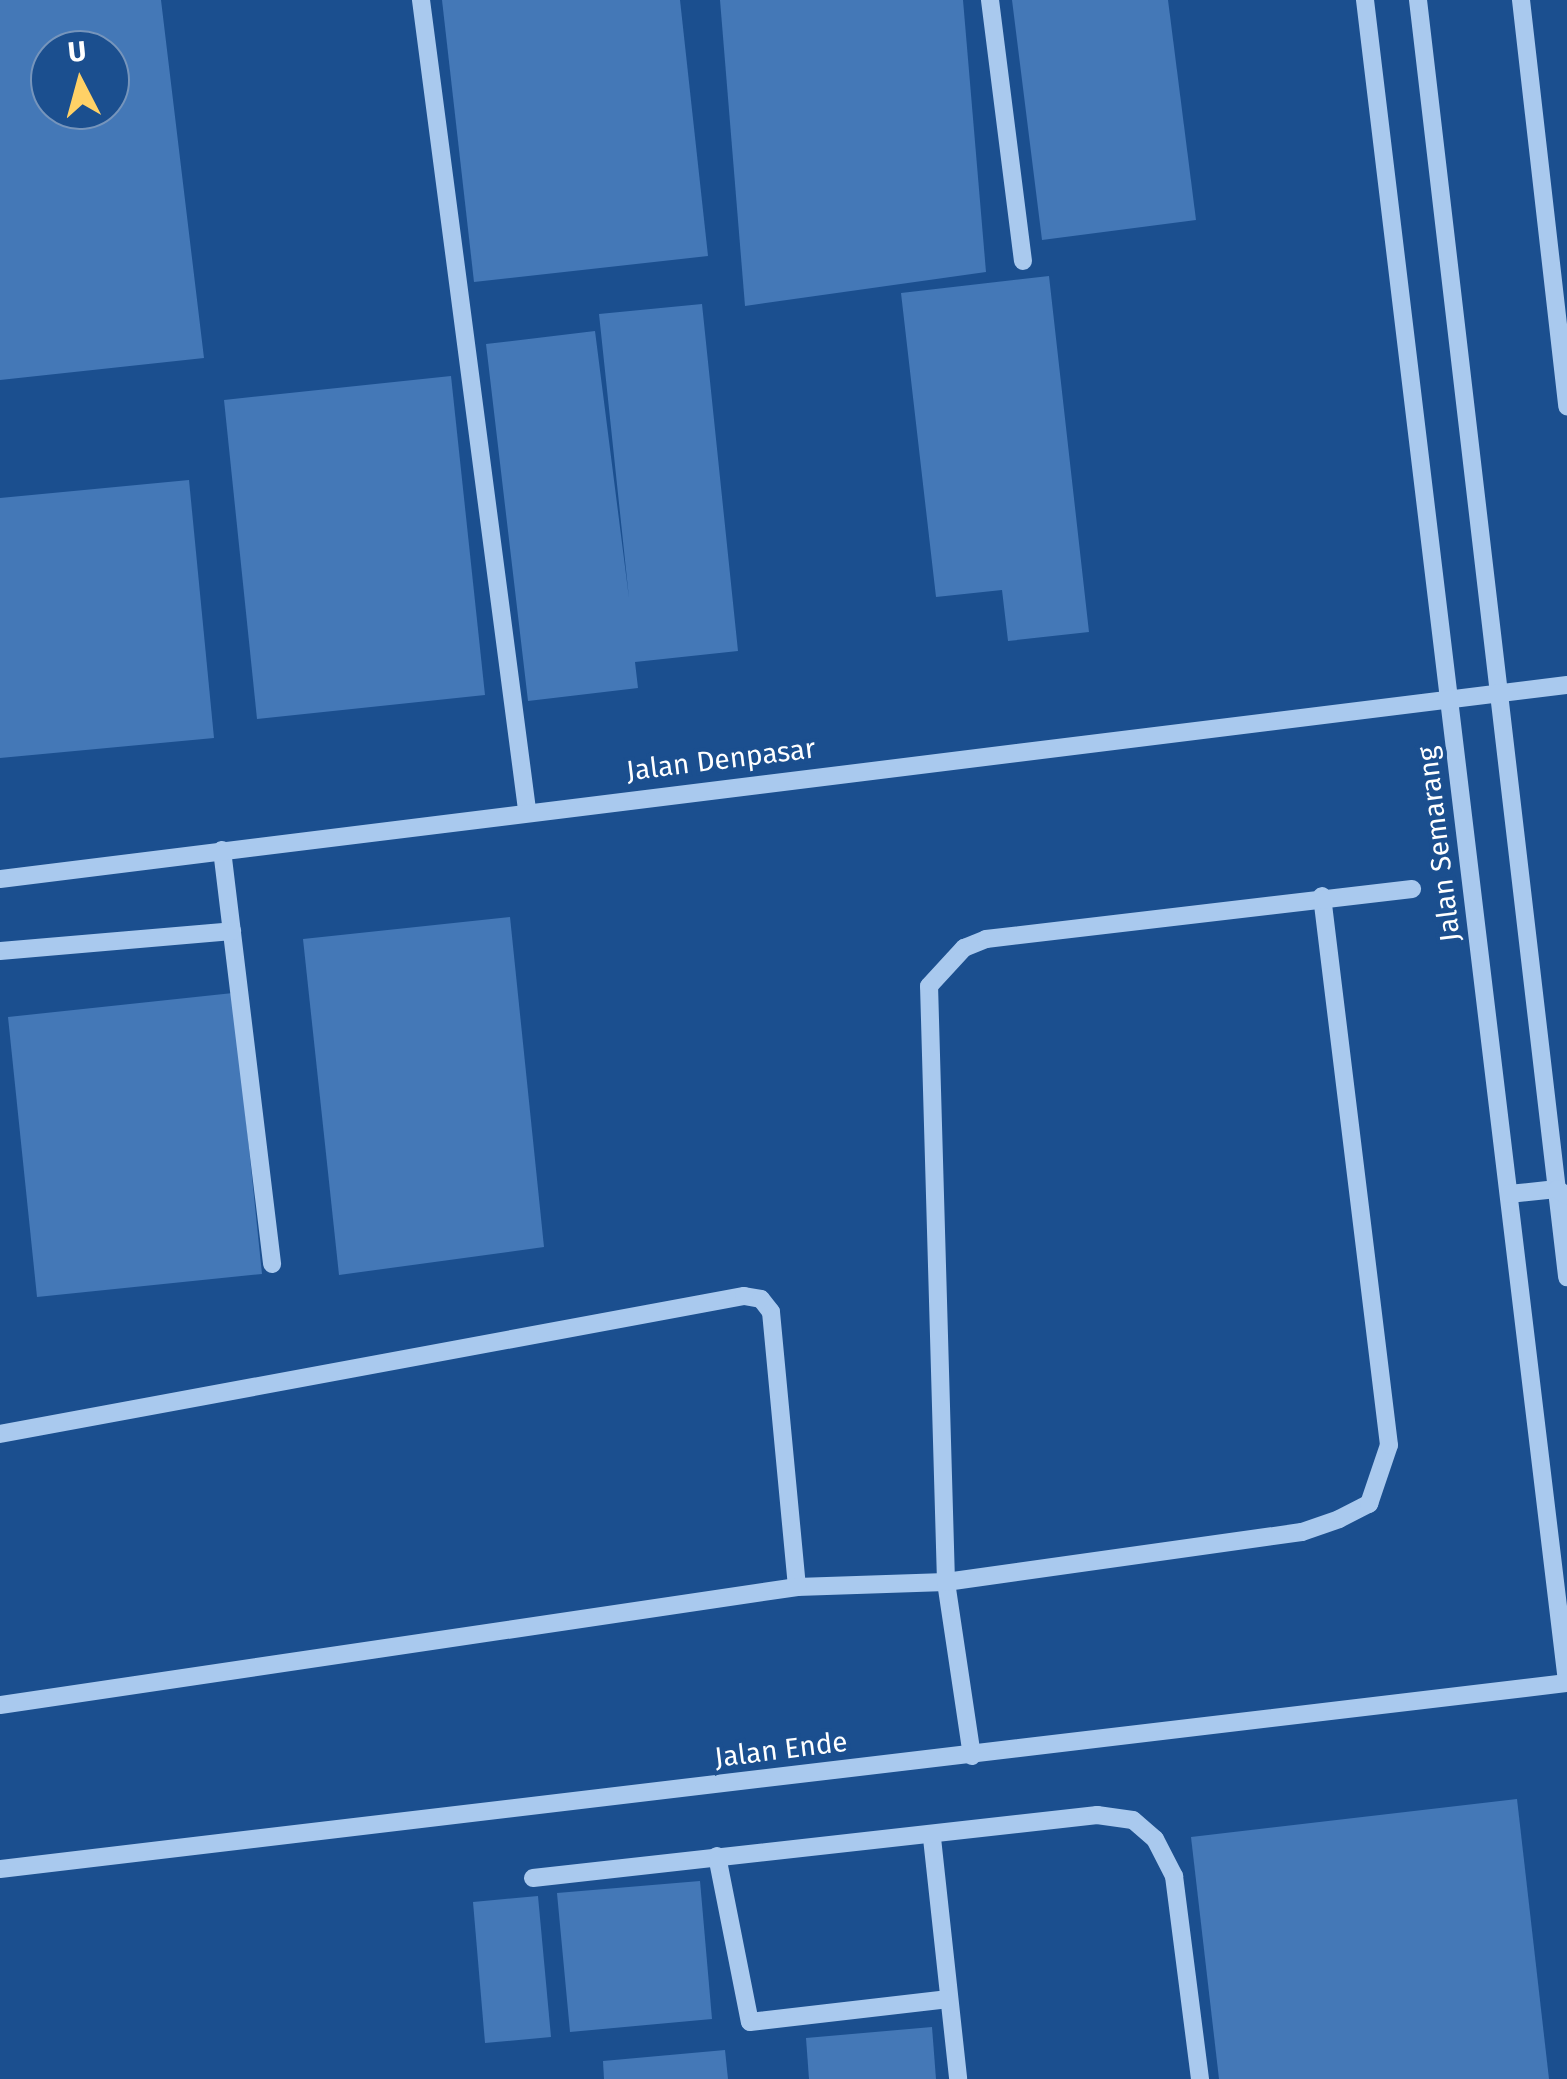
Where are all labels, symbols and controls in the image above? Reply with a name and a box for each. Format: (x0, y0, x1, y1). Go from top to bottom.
north arrow (30, 30, 130, 130)
text: U (66, 34, 88, 69)
street label: Jalan Denpasar (624, 732, 818, 788)
street label: Jalan Semarang (1410, 744, 1468, 944)
street label: Jalan Ende (713, 1725, 849, 1775)

